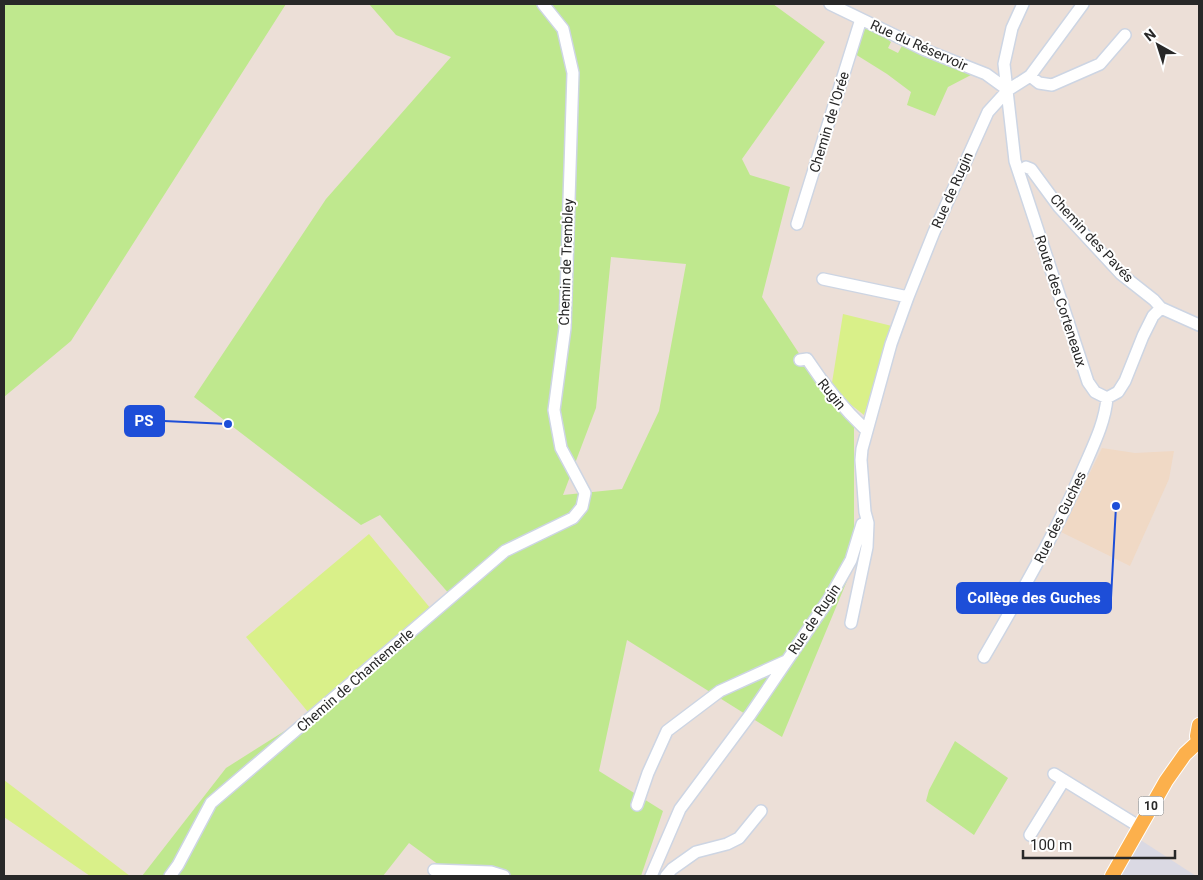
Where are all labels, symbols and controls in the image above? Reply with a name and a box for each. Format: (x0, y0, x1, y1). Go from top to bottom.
street label: Rue du Réservoir (868, 16, 970, 74)
north arrow (1133, 20, 1183, 70)
text: N (1141, 26, 1159, 44)
street label: Chemin de l'Orée (806, 70, 852, 174)
street label: Rue de Rugin (928, 150, 976, 230)
street label: Chemin des Pavés (1047, 191, 1137, 285)
street label: Chemin de Trembley (556, 198, 576, 326)
street label: Route des Corteneaux (1032, 233, 1090, 369)
street label: Rugin (815, 375, 849, 413)
callout: PS (125, 406, 164, 436)
text: PS (135, 412, 153, 430)
street label: Rue des Guches (1031, 468, 1089, 566)
street label: Rue de Rugin (785, 581, 843, 657)
callout: Collège des Guches (957, 583, 1111, 613)
text: Collège des Guches (967, 589, 1101, 607)
street label: Chemin de Chantemerle (293, 625, 417, 735)
road number: 10 (1138, 796, 1164, 816)
scale bar (1023, 828, 1176, 860)
text: 100 m (1030, 836, 1072, 854)

